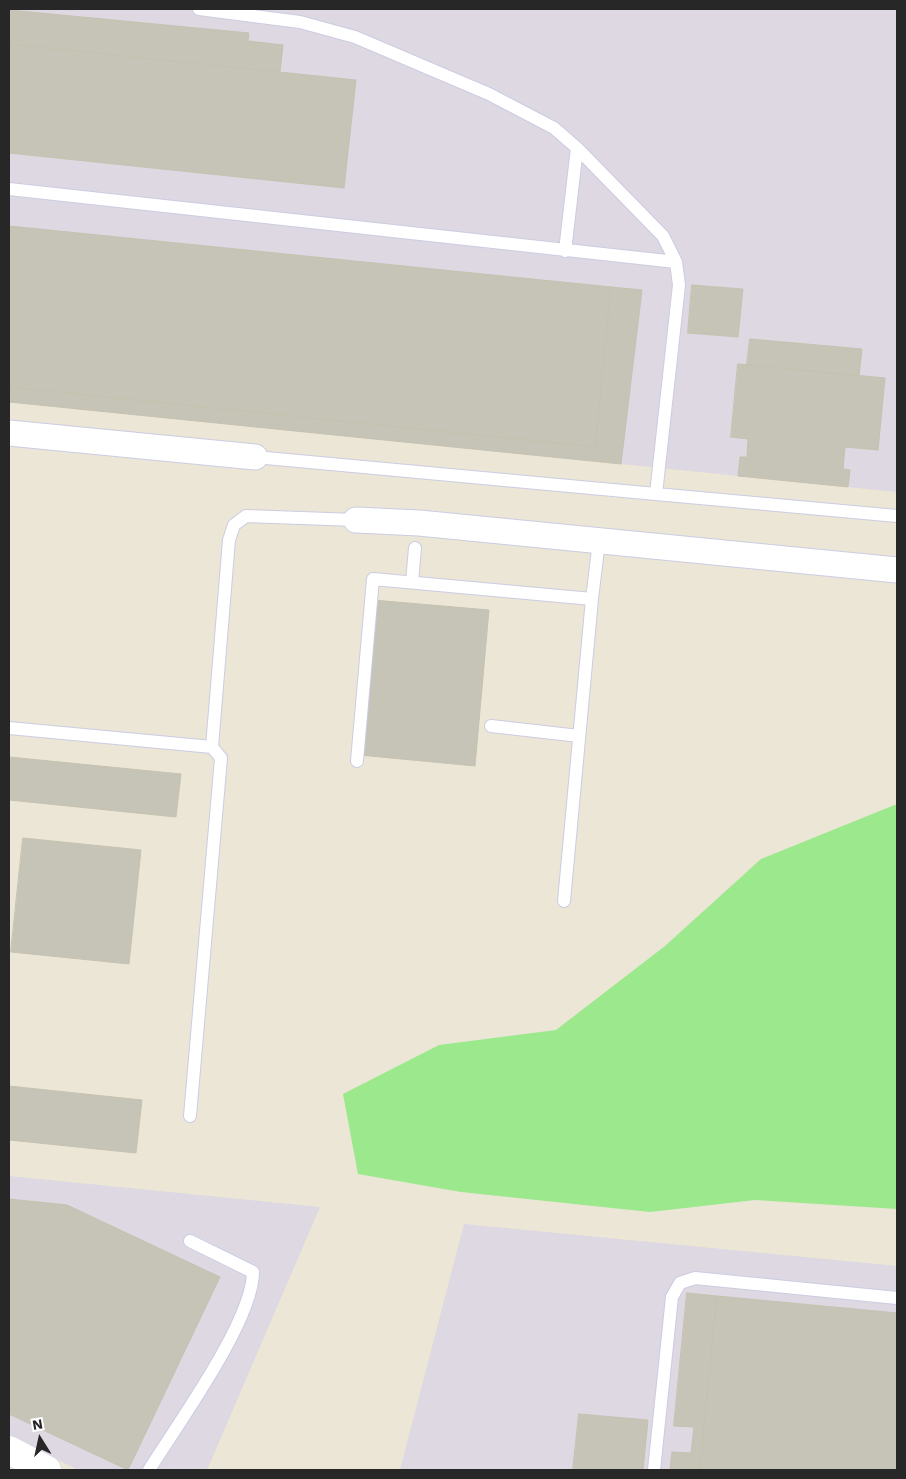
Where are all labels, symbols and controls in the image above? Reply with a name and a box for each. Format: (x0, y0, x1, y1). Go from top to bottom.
north arrow (15, 1414, 65, 1464)
text: N (31, 1415, 44, 1433)

